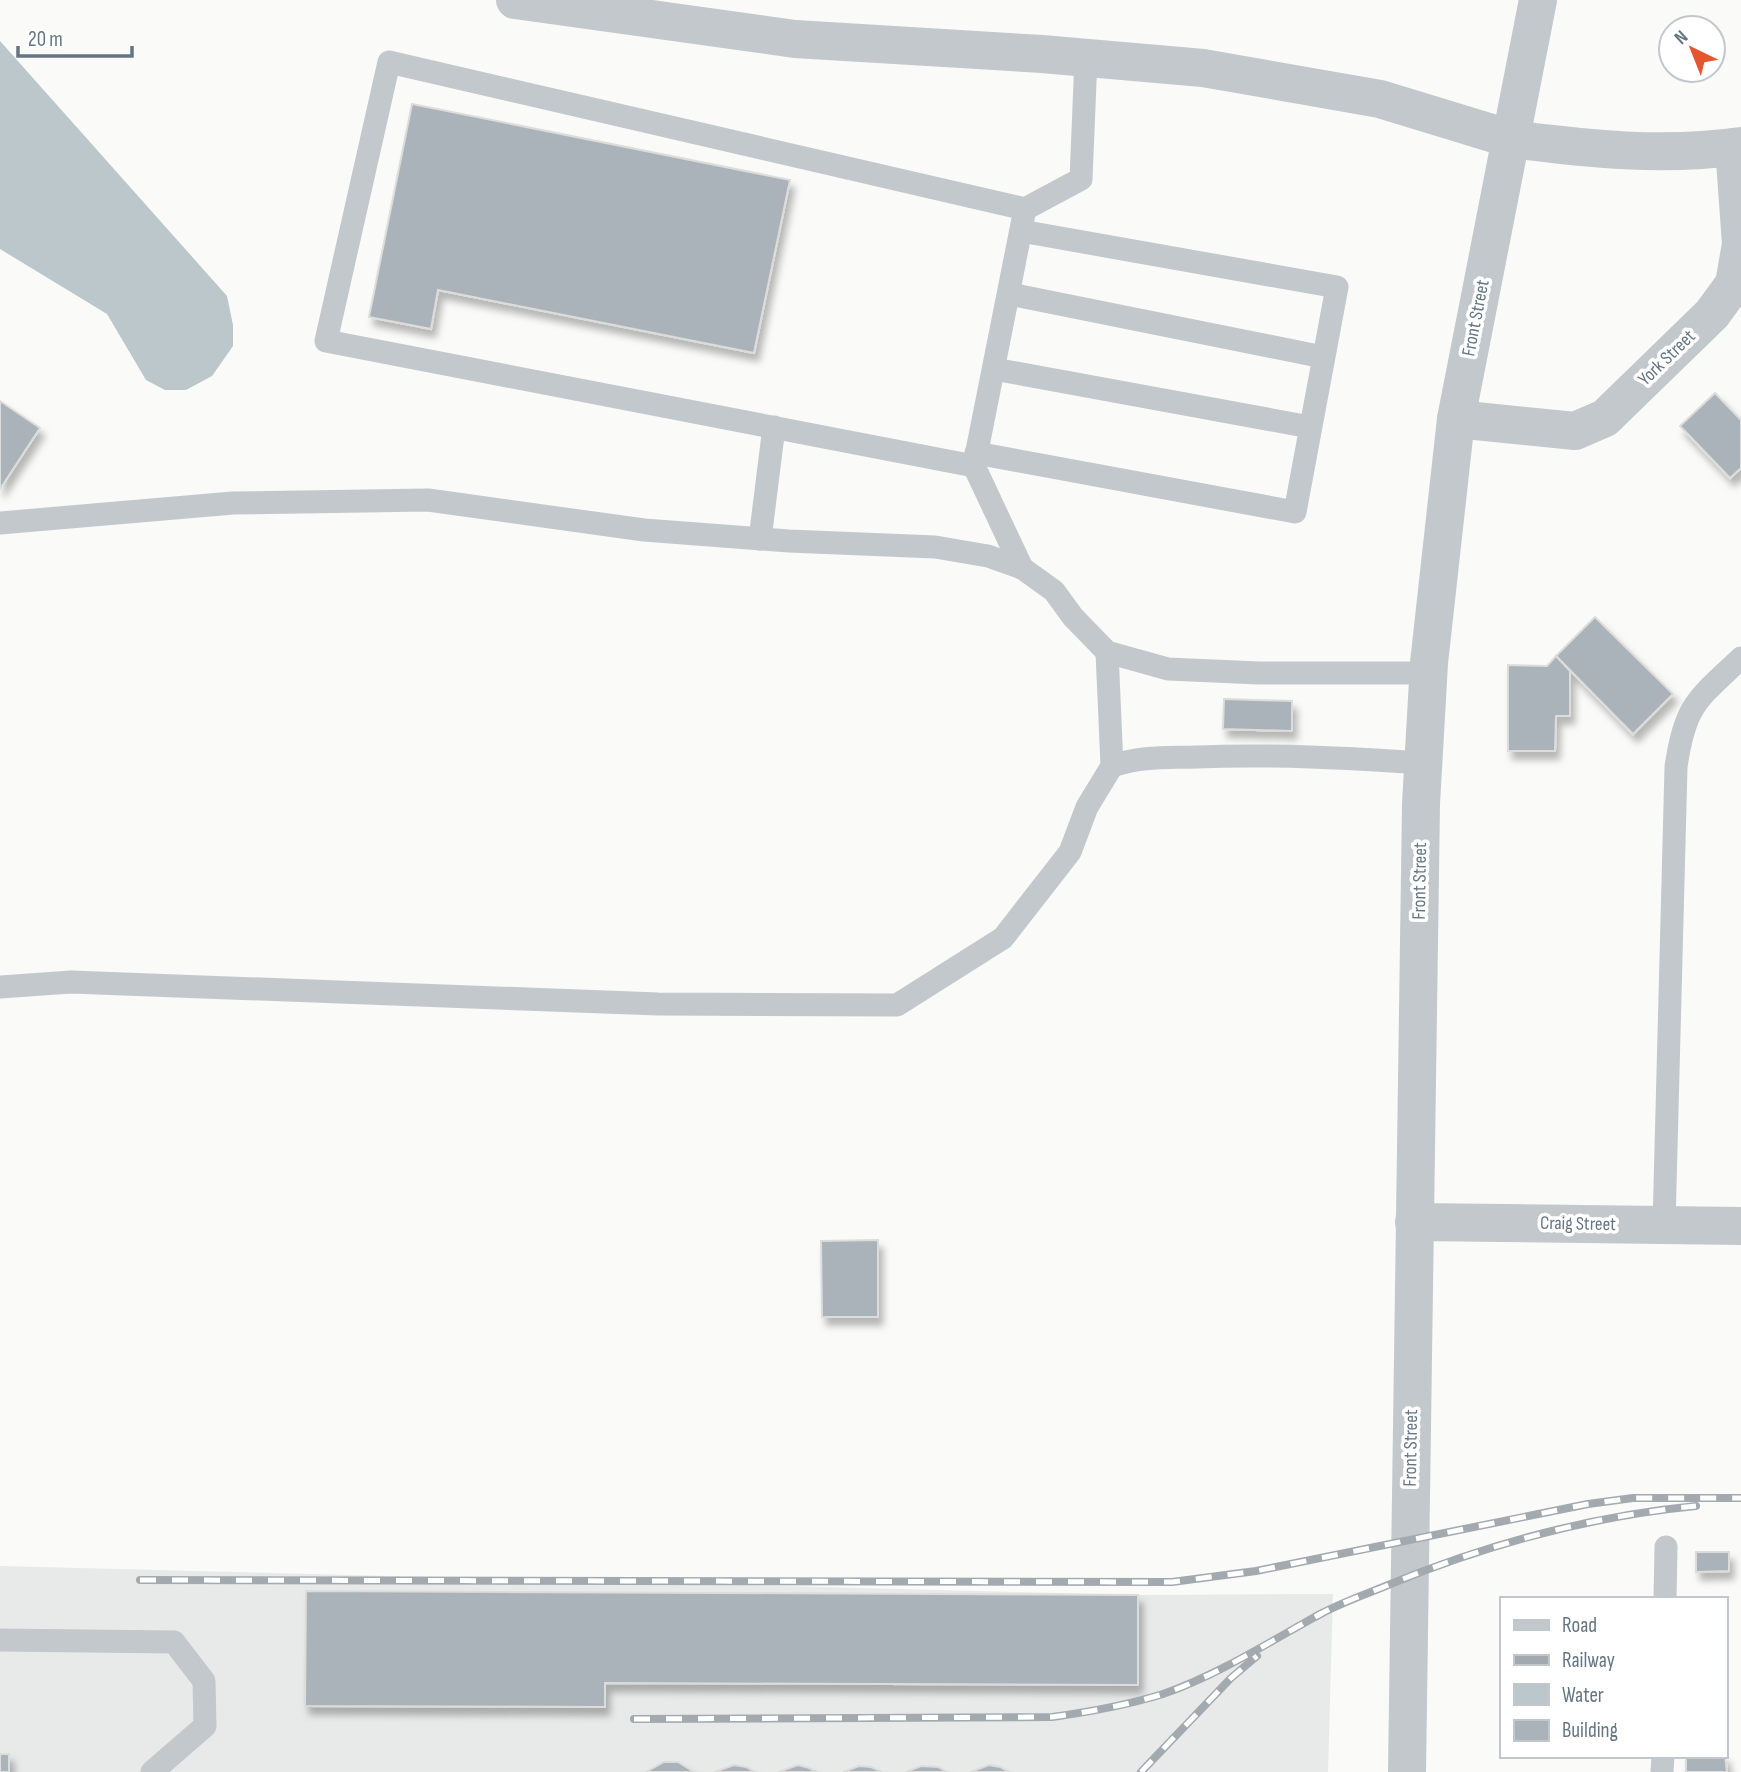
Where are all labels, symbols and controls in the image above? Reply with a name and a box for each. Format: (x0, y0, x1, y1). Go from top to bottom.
scale bar (18, 14, 131, 58)
north arrow (1657, 14, 1727, 84)
text: N (1670, 26, 1693, 50)
text: 20 m (28, 27, 63, 52)
street label: Front Street (1457, 278, 1495, 358)
street label: York Street (1634, 325, 1701, 391)
street label: Front Street (1408, 842, 1432, 920)
street label: Craig Street (1540, 1212, 1616, 1236)
street label: Front Street (1399, 1409, 1423, 1487)
legend (1500, 1597, 1727, 1758)
text: Road (1562, 1613, 1597, 1638)
text: Railway (1562, 1648, 1615, 1673)
text: Water (1562, 1683, 1604, 1708)
text: Building (1562, 1718, 1618, 1743)

